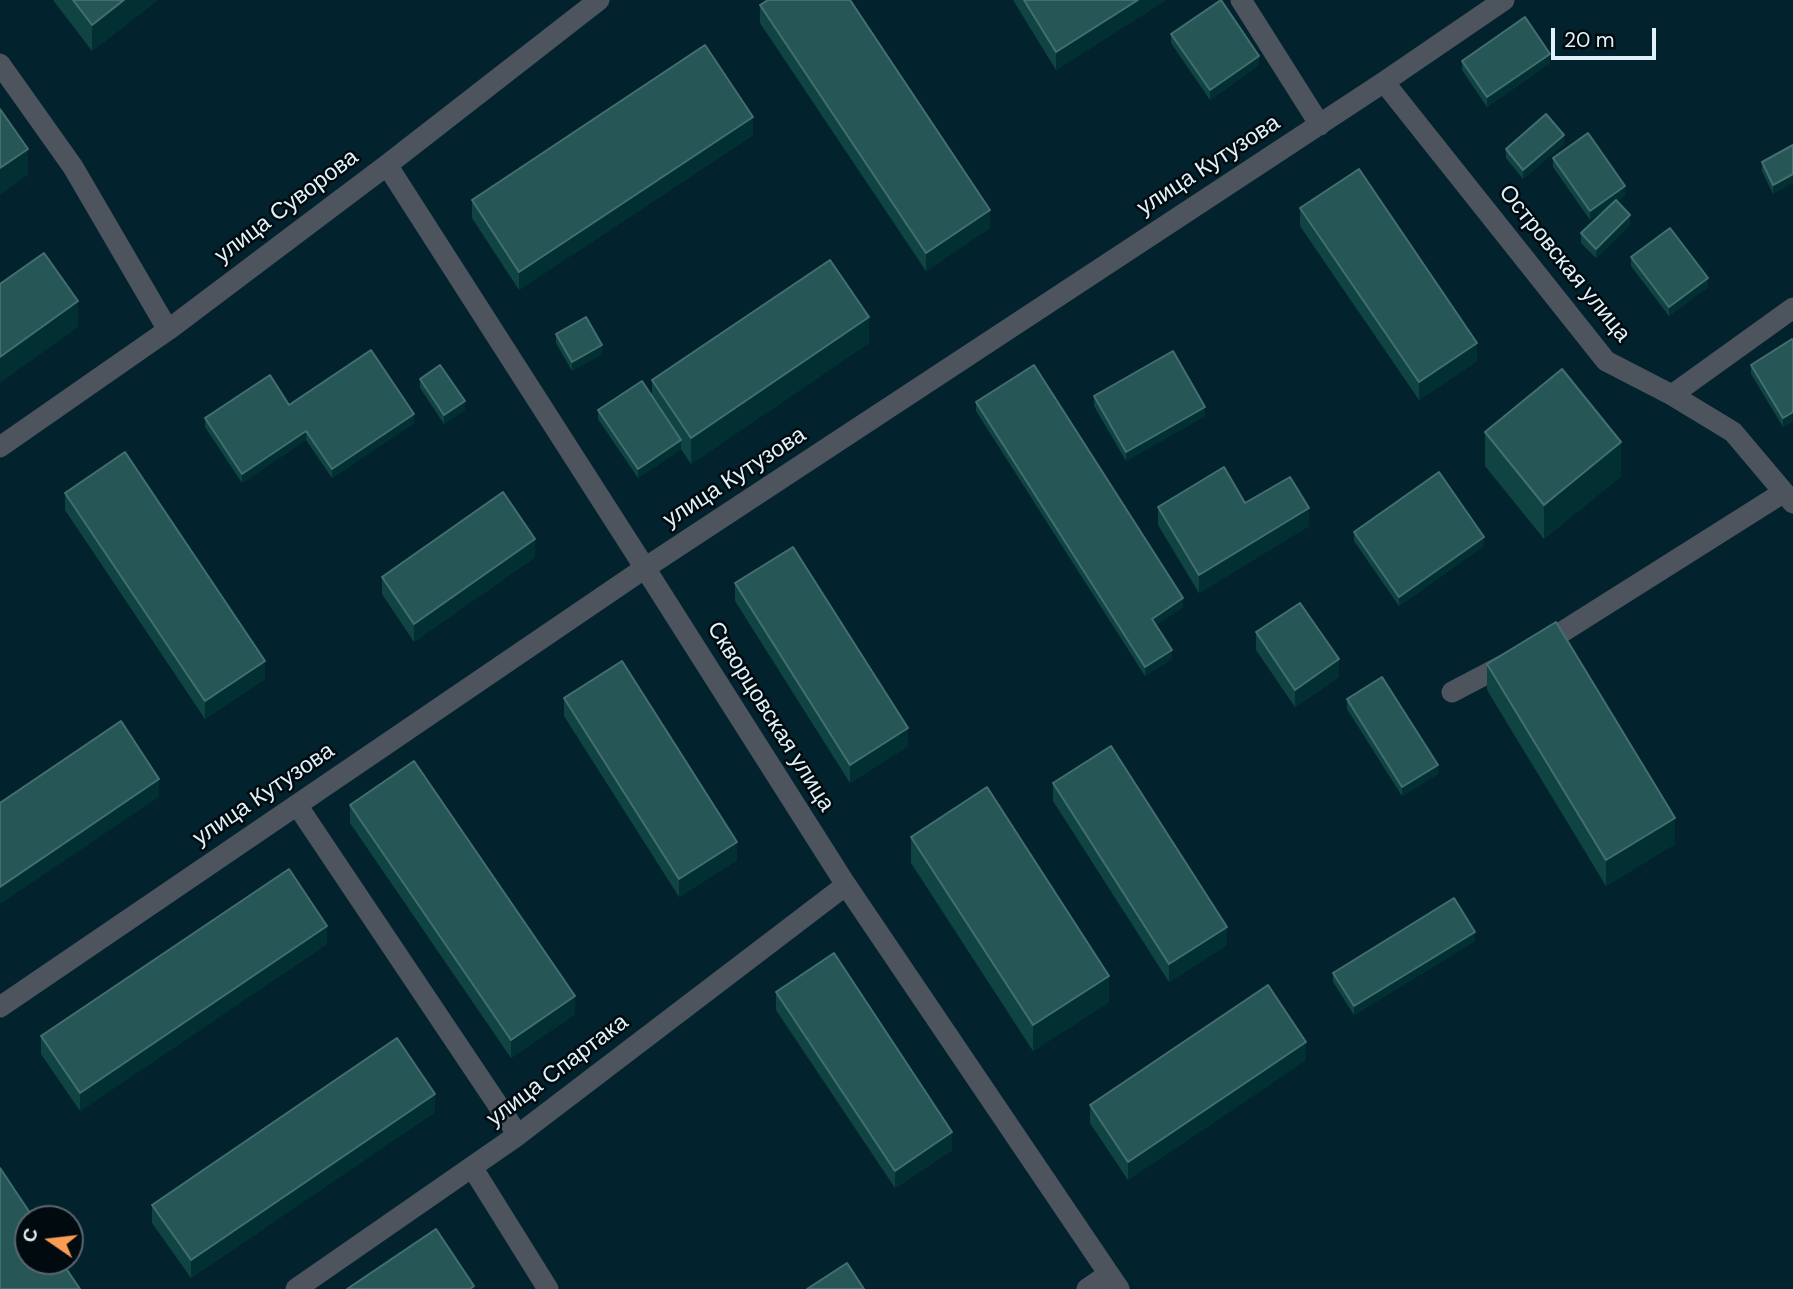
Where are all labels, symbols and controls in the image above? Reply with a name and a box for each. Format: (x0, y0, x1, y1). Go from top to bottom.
scale bar (1555, 14, 1660, 58)
text: 20 m (1564, 26, 1615, 54)
street label: улица Кутузова (1133, 110, 1285, 222)
street label: улица Суворова (210, 144, 364, 270)
street label: Островская улица (1492, 180, 1636, 348)
street label: улица Кутузова (659, 422, 811, 534)
street label: Скворцовская улица (700, 617, 840, 817)
street label: улица Кутузова (188, 738, 340, 852)
street label: улица Спартака (482, 1009, 634, 1133)
north arrow (14, 1205, 84, 1275)
text: С (16, 1226, 44, 1245)

